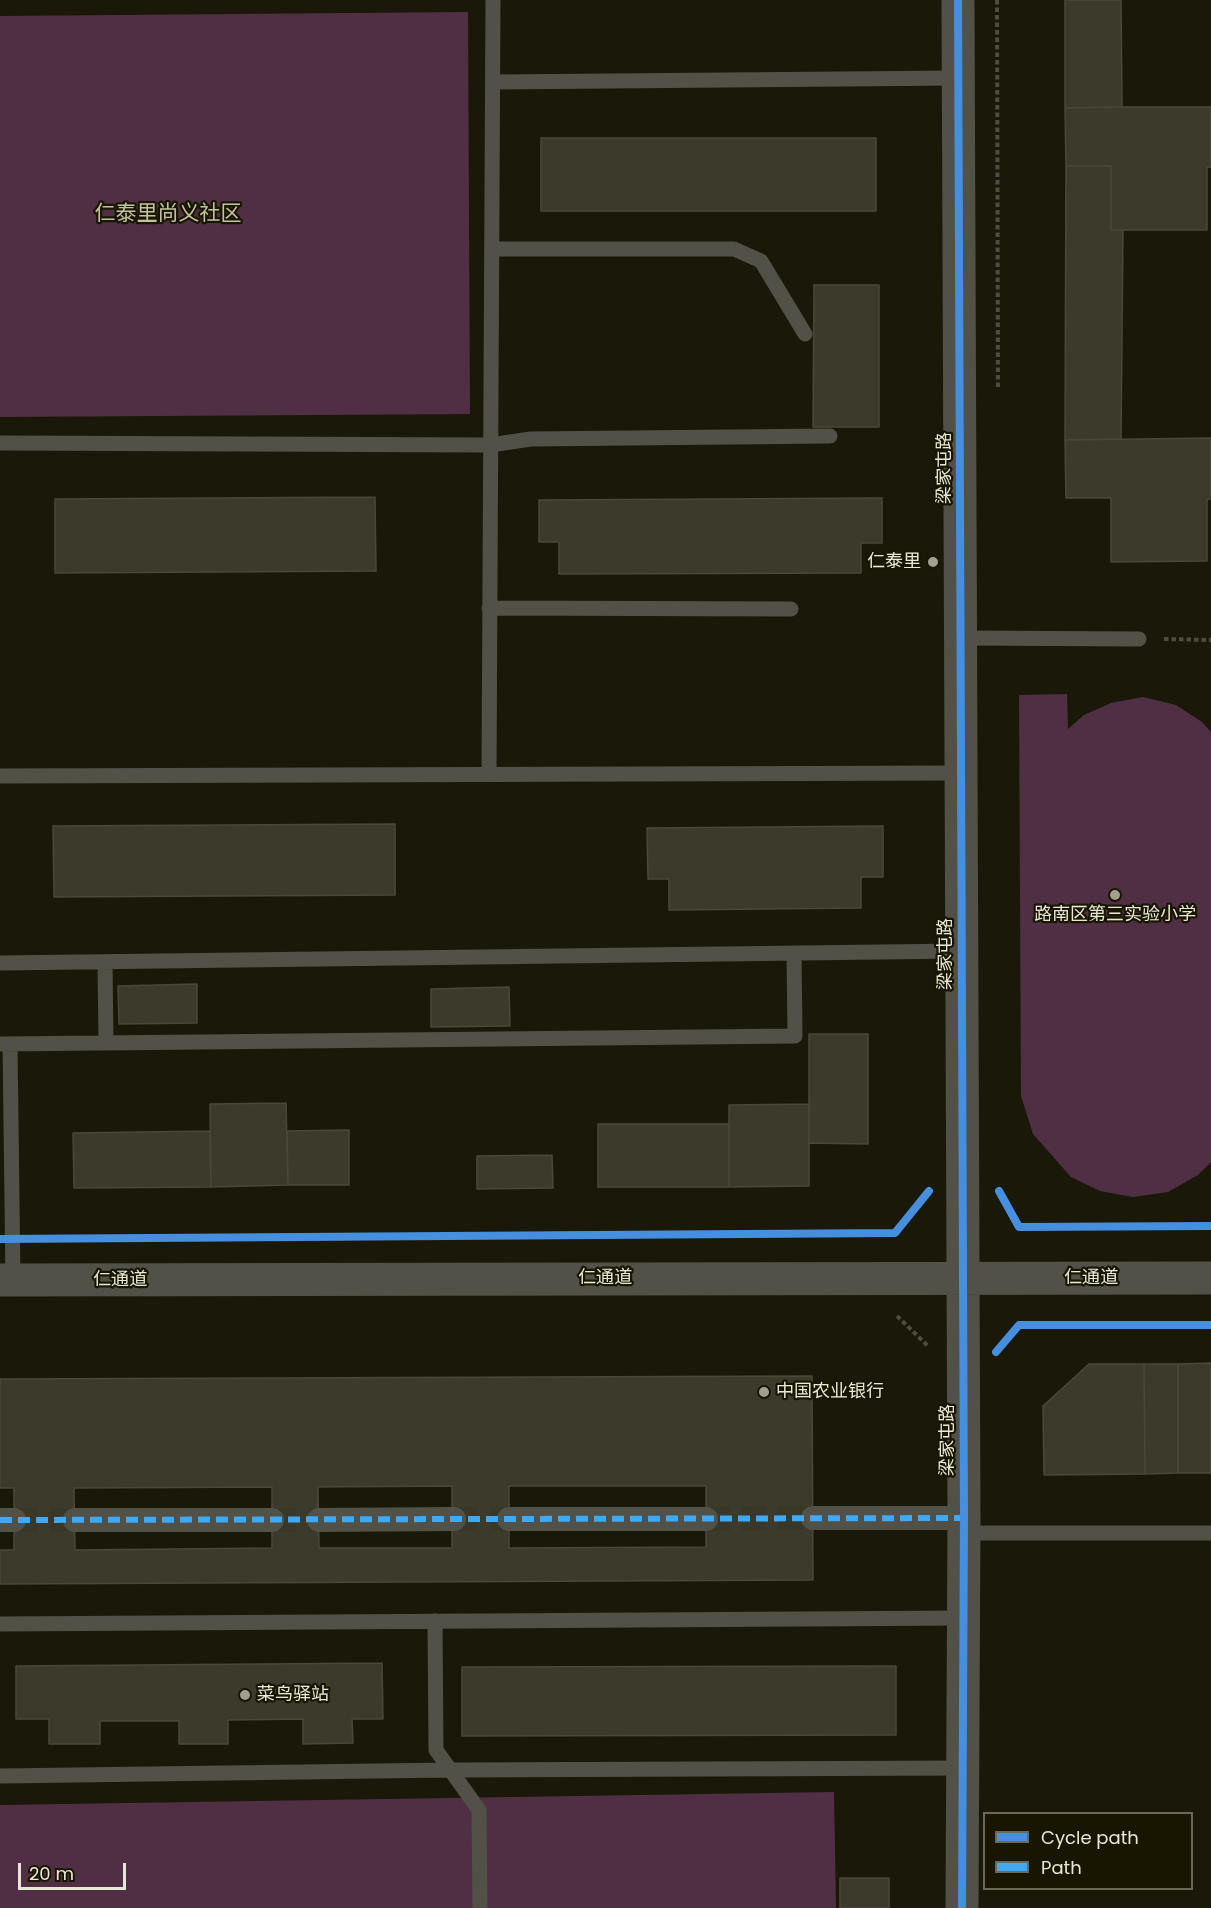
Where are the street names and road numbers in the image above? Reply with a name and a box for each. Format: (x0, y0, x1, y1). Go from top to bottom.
street label: 梁家屯路 (934, 432, 956, 504)
street label: 梁家屯路 (935, 918, 957, 990)
street label: 仁通道 (578, 1267, 632, 1289)
street label: 仁通道 (1064, 1267, 1118, 1289)
street label: 仁通道 (93, 1269, 147, 1291)
street label: 梁家屯路 (937, 1404, 959, 1476)

